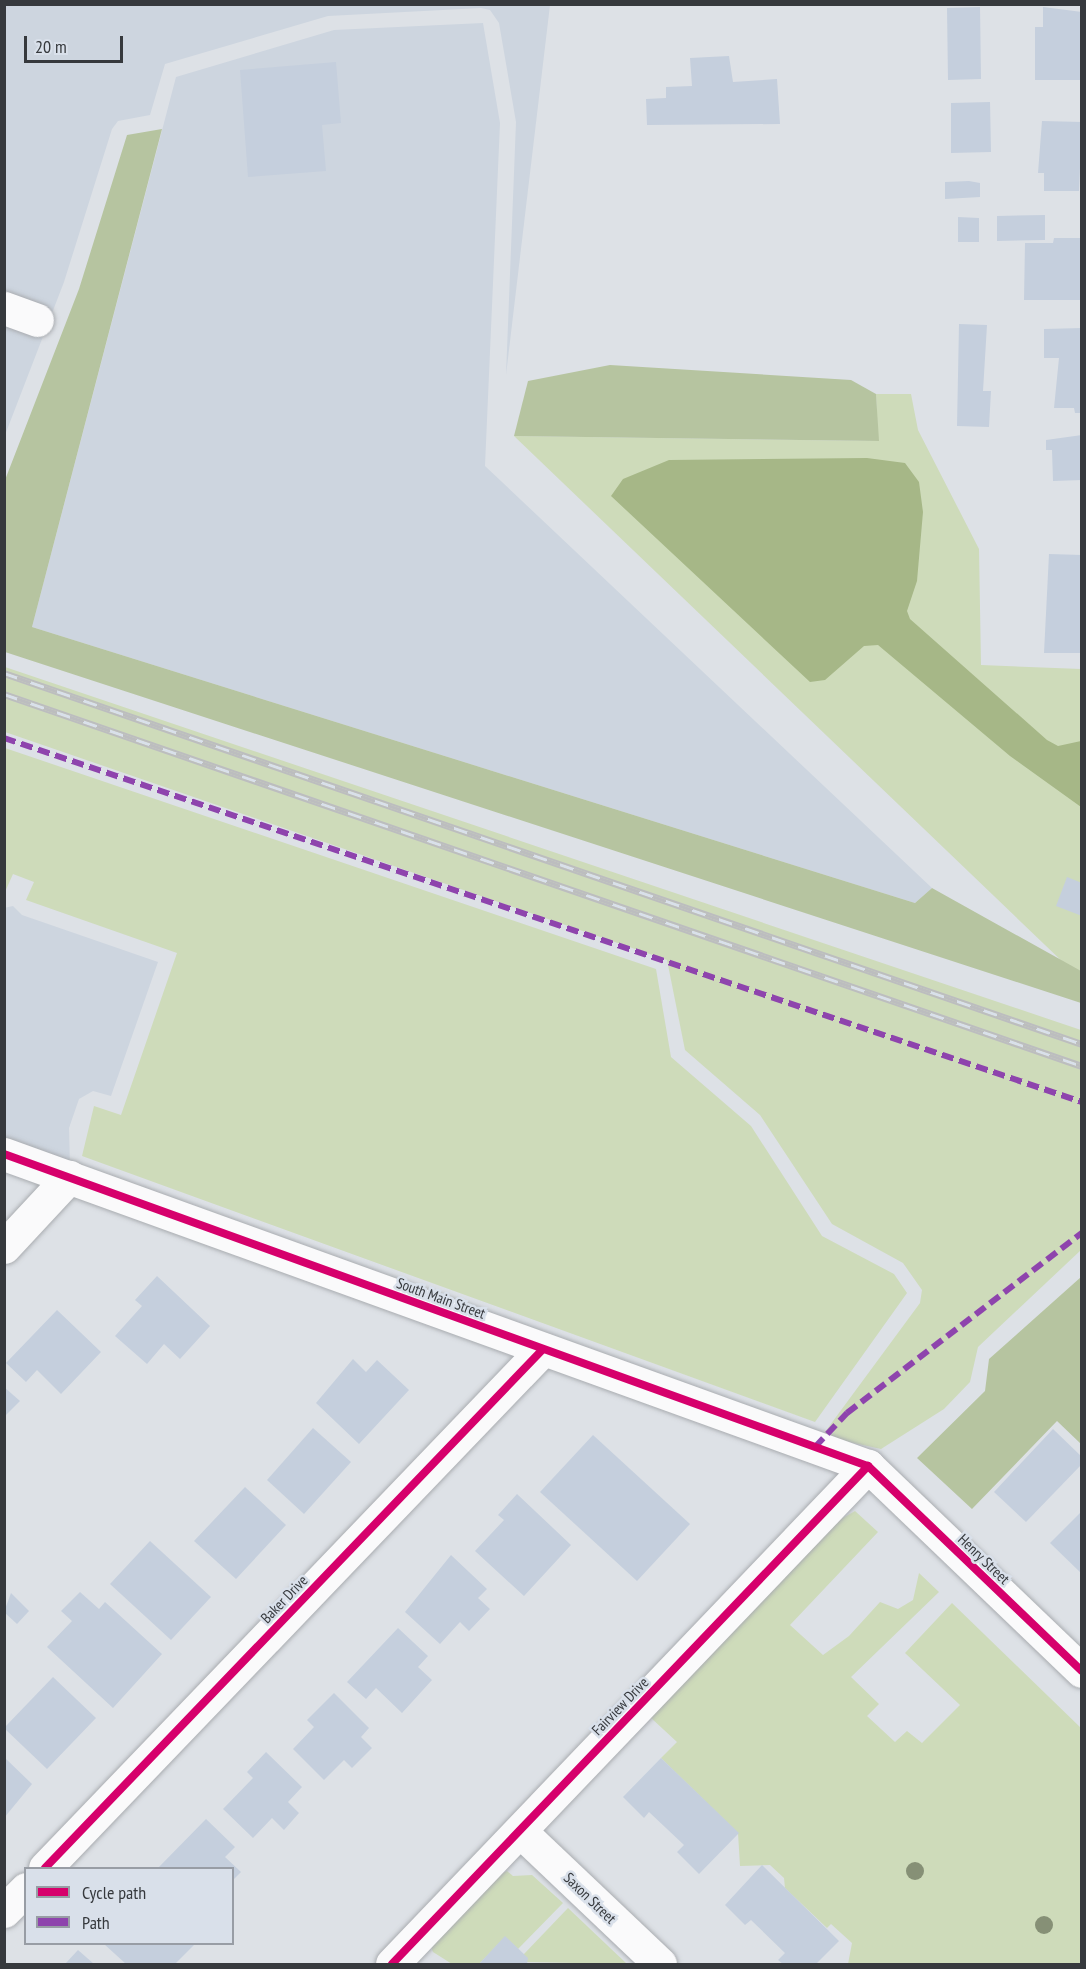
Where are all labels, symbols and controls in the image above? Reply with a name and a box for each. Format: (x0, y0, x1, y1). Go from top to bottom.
scale bar (27, 24, 126, 62)
text: 20 m (35, 35, 67, 58)
street label: South Main Street (394, 1274, 488, 1322)
street label: Henry Street (954, 1530, 1014, 1588)
street label: Baker Drive (257, 1571, 311, 1627)
street label: Fairview Drive (588, 1673, 652, 1739)
legend (24, 1867, 234, 1945)
street label: Saxon Street (560, 1869, 620, 1927)
text: Cycle path (82, 1881, 146, 1904)
text: Path (82, 1911, 110, 1934)

